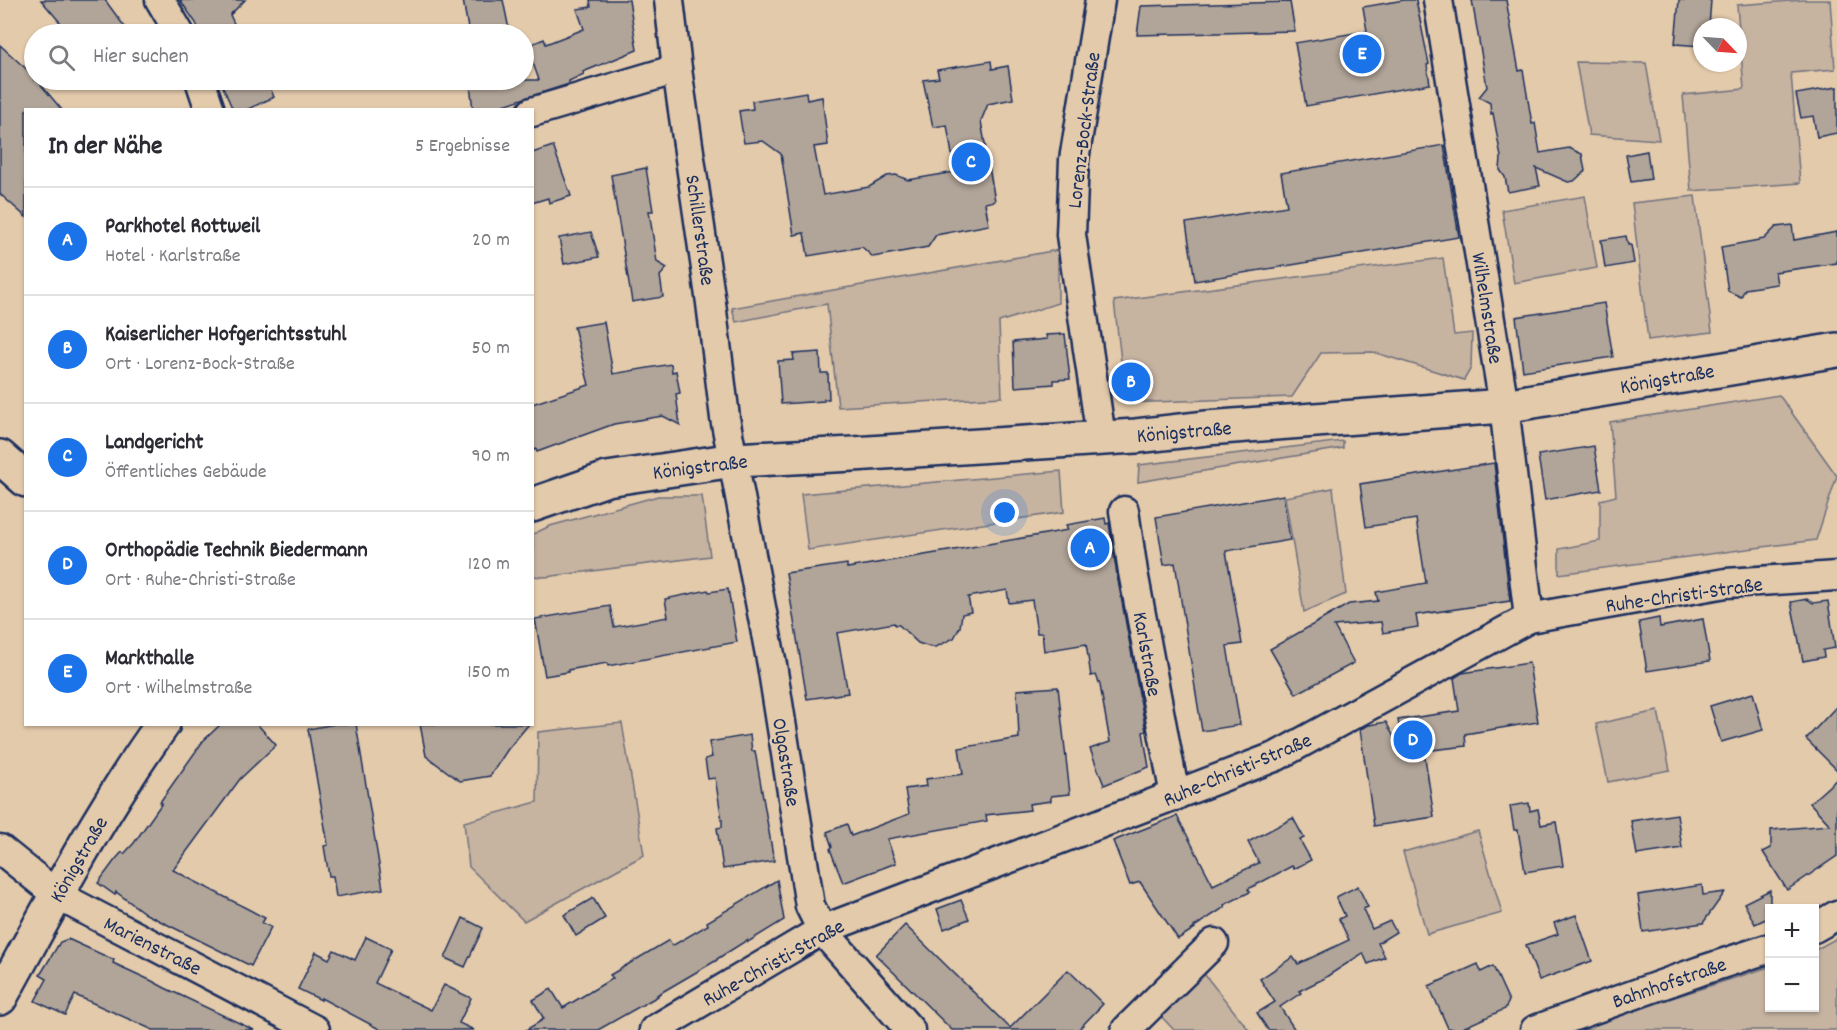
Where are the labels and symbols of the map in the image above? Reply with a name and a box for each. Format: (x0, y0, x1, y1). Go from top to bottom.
north arrow (1693, 18, 1747, 72)
pin: E (1342, 32, 1382, 76)
street label: Lorenz-Bock-Straße (1062, 51, 1110, 210)
pin: C (952, 140, 990, 184)
street label: Schillerstraße (675, 173, 721, 288)
street label: Wilhelmstraße (1461, 251, 1509, 366)
street label: Königstraße (1618, 358, 1717, 404)
pin: B (1112, 360, 1150, 404)
street label: Königstraße (1136, 415, 1233, 453)
street label: Königstraße (651, 448, 749, 490)
your location (990, 498, 1019, 527)
pin: A (1070, 526, 1110, 570)
street label: Ruhe-Christi-Straße (1604, 571, 1765, 623)
street label: Karlstraße (1123, 610, 1167, 699)
street label: Olgastraße (762, 716, 806, 809)
pin: D (1394, 718, 1432, 762)
street label: Ruhe-Christi-Straße (1159, 727, 1317, 817)
street label: Königstraße (44, 812, 117, 909)
street label: Marienstraße (98, 910, 206, 985)
street label: Ruhe-Christi-Straße (698, 913, 851, 1016)
street label: Bahnhofstraße (1609, 951, 1731, 1018)

